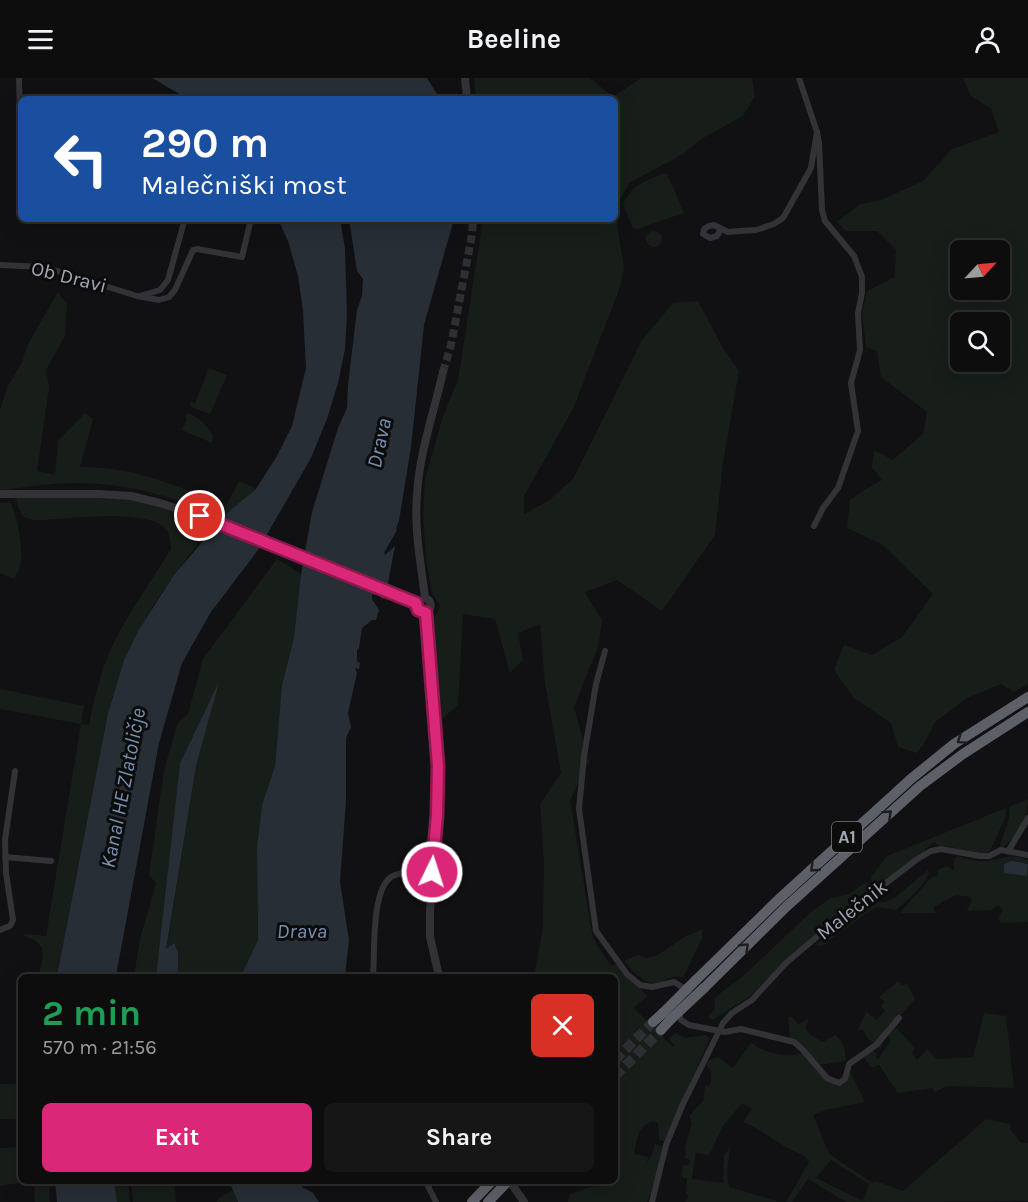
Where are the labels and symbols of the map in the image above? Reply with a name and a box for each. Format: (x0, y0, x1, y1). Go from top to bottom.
north arrow (950, 240, 1010, 300)
street label: Ob Dravi (29, 257, 109, 297)
water label: Drava (362, 416, 396, 470)
pin (174, 490, 225, 541)
water label: Kanal HE Zlatoličje (96, 706, 150, 870)
one-way arrow (956, 733, 967, 744)
one-way arrow (882, 810, 892, 821)
road number: A1 (832, 822, 862, 852)
position arrow (400, 840, 464, 904)
one-way arrow (810, 861, 820, 872)
street label: Malečnik (812, 875, 892, 945)
water label: Drava (277, 919, 327, 943)
one-way arrow (738, 943, 749, 954)

